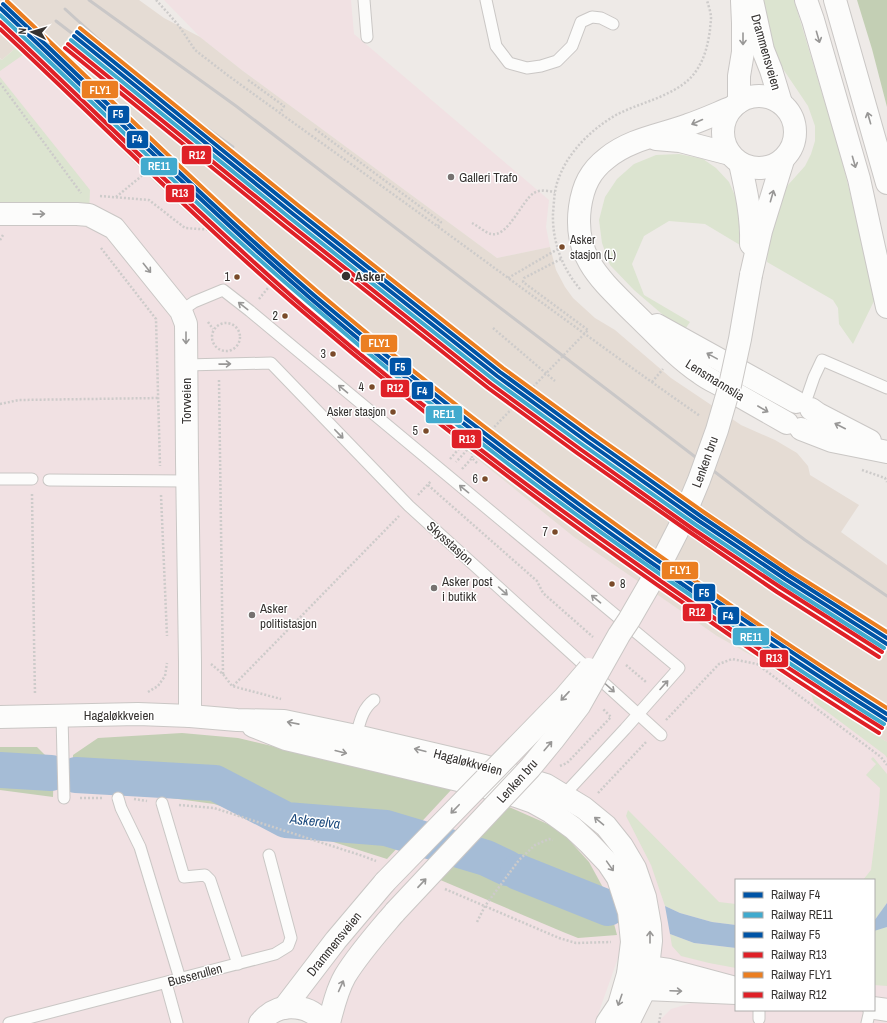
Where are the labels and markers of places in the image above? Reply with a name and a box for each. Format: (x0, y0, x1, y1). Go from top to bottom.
place label: Galleri Trafo (459, 169, 518, 186)
marker: Galleri Trafo (446, 172, 456, 182)
place label: Asker stasjon (L) (569, 232, 616, 263)
marker: Asker stasjon (L) (557, 242, 567, 252)
place label: Asker (355, 268, 385, 285)
place label: 1 (225, 269, 231, 285)
marker: Asker (340, 270, 352, 282)
marker: 1 (232, 272, 242, 282)
place label: 2 (273, 308, 278, 324)
marker: 2 (280, 311, 290, 321)
place label: 3 (321, 346, 326, 362)
marker: 3 (328, 349, 338, 359)
place label: 4 (359, 379, 365, 395)
marker: 4 (367, 382, 377, 392)
place label: Asker stasjon (326, 404, 386, 420)
marker: Asker stasjon (388, 407, 398, 417)
place label: 5 (413, 423, 419, 439)
marker: 5 (421, 426, 431, 436)
place label: 6 (473, 471, 478, 487)
marker: 6 (480, 474, 490, 484)
place label: 7 (543, 524, 549, 540)
marker: 7 (550, 527, 560, 537)
place label: Asker post i butikk (441, 573, 492, 605)
place label: 8 (620, 576, 625, 592)
marker: 8 (607, 579, 617, 589)
marker: Asker post i butikk (429, 583, 439, 593)
place label: Asker politistasjon (259, 600, 317, 632)
marker: Asker politistasjon (247, 610, 257, 620)

